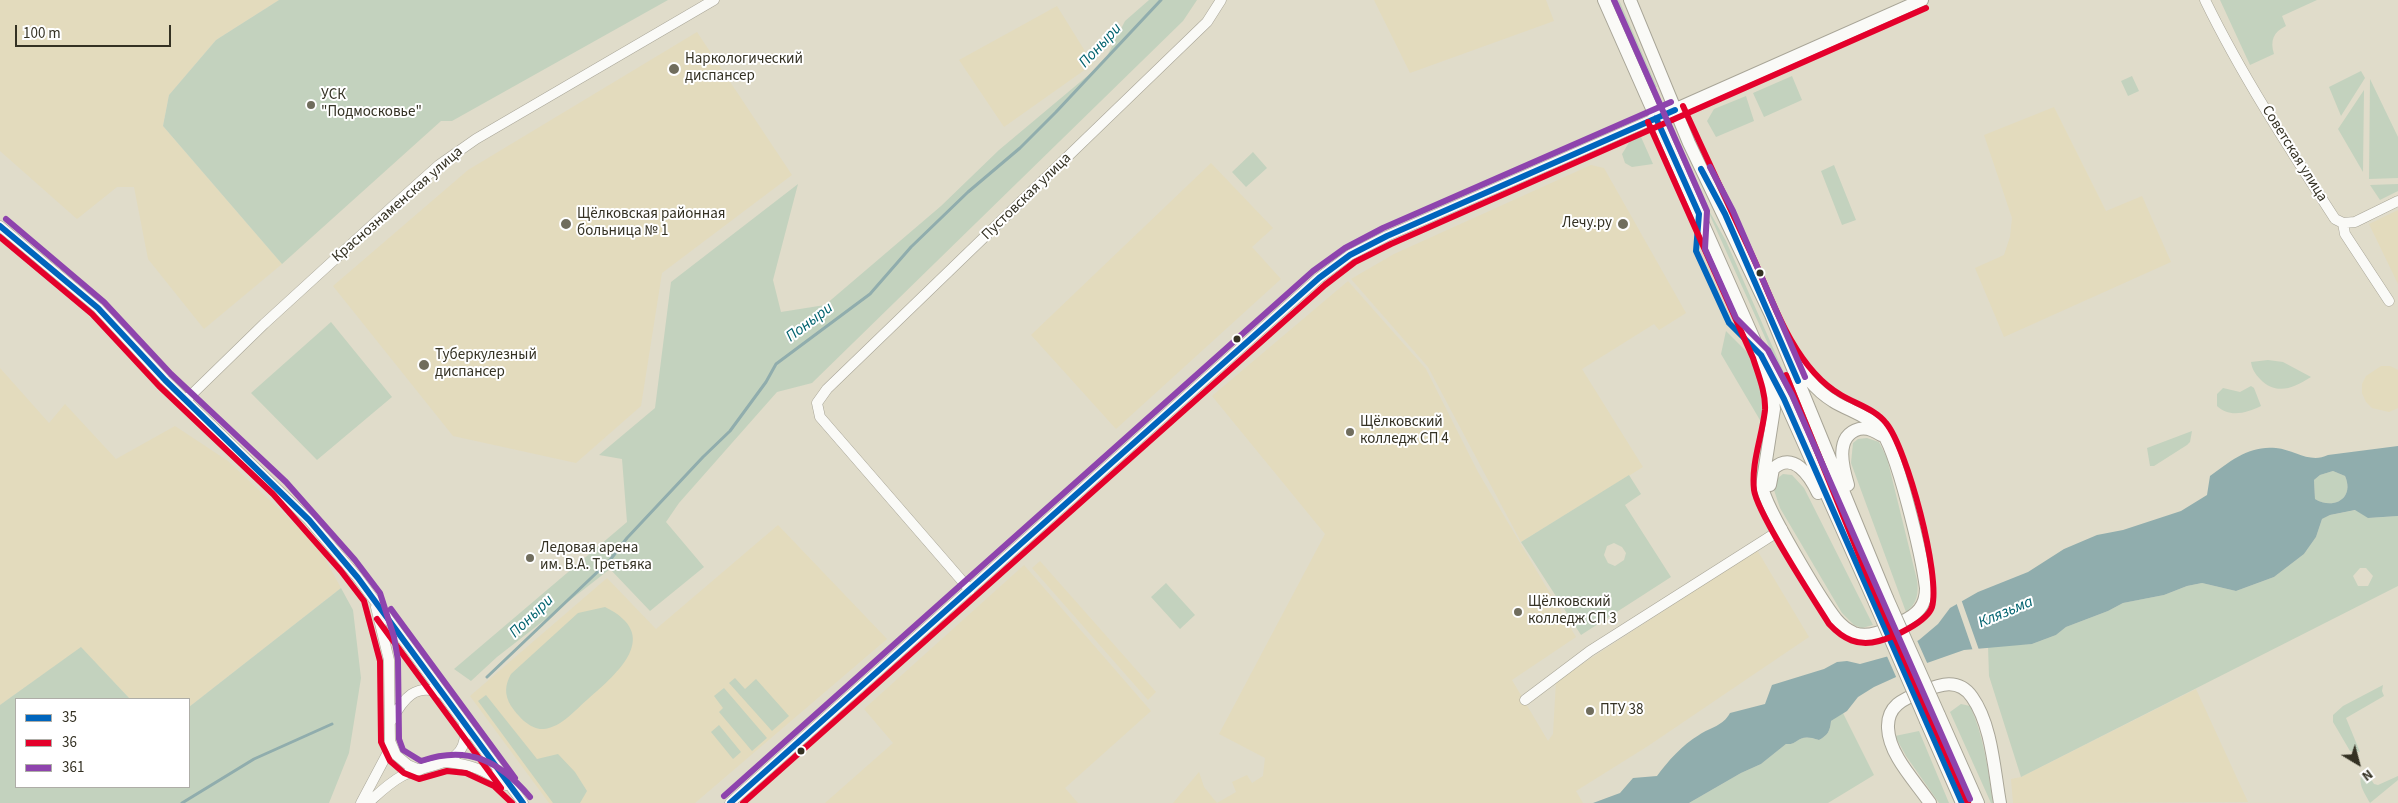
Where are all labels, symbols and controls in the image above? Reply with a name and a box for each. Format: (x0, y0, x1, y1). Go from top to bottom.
scale bar (18, 15, 174, 47)
water label: Поныри (1076, 20, 1126, 72)
text: 100 m (23, 23, 61, 44)
place label: Наркологический диспансер (685, 51, 803, 86)
marker: Наркологический диспансер (667, 62, 681, 76)
place label: УСК "Подмосковье" (321, 87, 422, 122)
marker: УСК "Подмосковье" (305, 99, 317, 111)
street label: Советская улица (2257, 103, 2331, 205)
street label: Краснознаменская улица (329, 143, 467, 267)
street label: Пустовская улица (978, 150, 1076, 244)
place label: Щёлковская районная больница № 1 (577, 206, 725, 241)
place label: Лечу.ру (1562, 215, 1612, 233)
marker: Щёлковская районная больница № 1 (559, 217, 573, 231)
marker: Лечу.ру (1616, 217, 1630, 231)
unlabelled marker (1755, 268, 1765, 278)
water label: Поныри (783, 299, 837, 347)
unlabelled marker (1232, 334, 1242, 344)
place label: Туберкулезный диспансер (435, 347, 537, 382)
marker: Туберкулезный диспансер (417, 358, 431, 372)
place label: Щёлковский колледж СП 4 (1360, 414, 1449, 449)
marker: Щёлковский колледж СП 4 (1344, 426, 1356, 438)
place label: Ледовая арена им. В.А. Третьяка (540, 540, 652, 575)
marker: Ледовая арена им. В.А. Третьяка (524, 552, 536, 564)
water label: Поныри (506, 591, 558, 643)
water label: Клязьма (1976, 593, 2036, 633)
place label: Щёлковский колледж СП 3 (1528, 594, 1617, 629)
marker: Щёлковский колледж СП 3 (1512, 606, 1524, 618)
legend (15, 698, 190, 788)
place label: ПТУ 38 (1600, 702, 1643, 720)
marker: ПТУ 38 (1584, 705, 1596, 717)
text: 35 (62, 707, 77, 728)
text: 36 (62, 732, 77, 753)
north arrow (2333, 738, 2383, 788)
unlabelled marker (796, 746, 806, 756)
text: 361 (62, 757, 84, 778)
text: N (2357, 764, 2377, 786)

